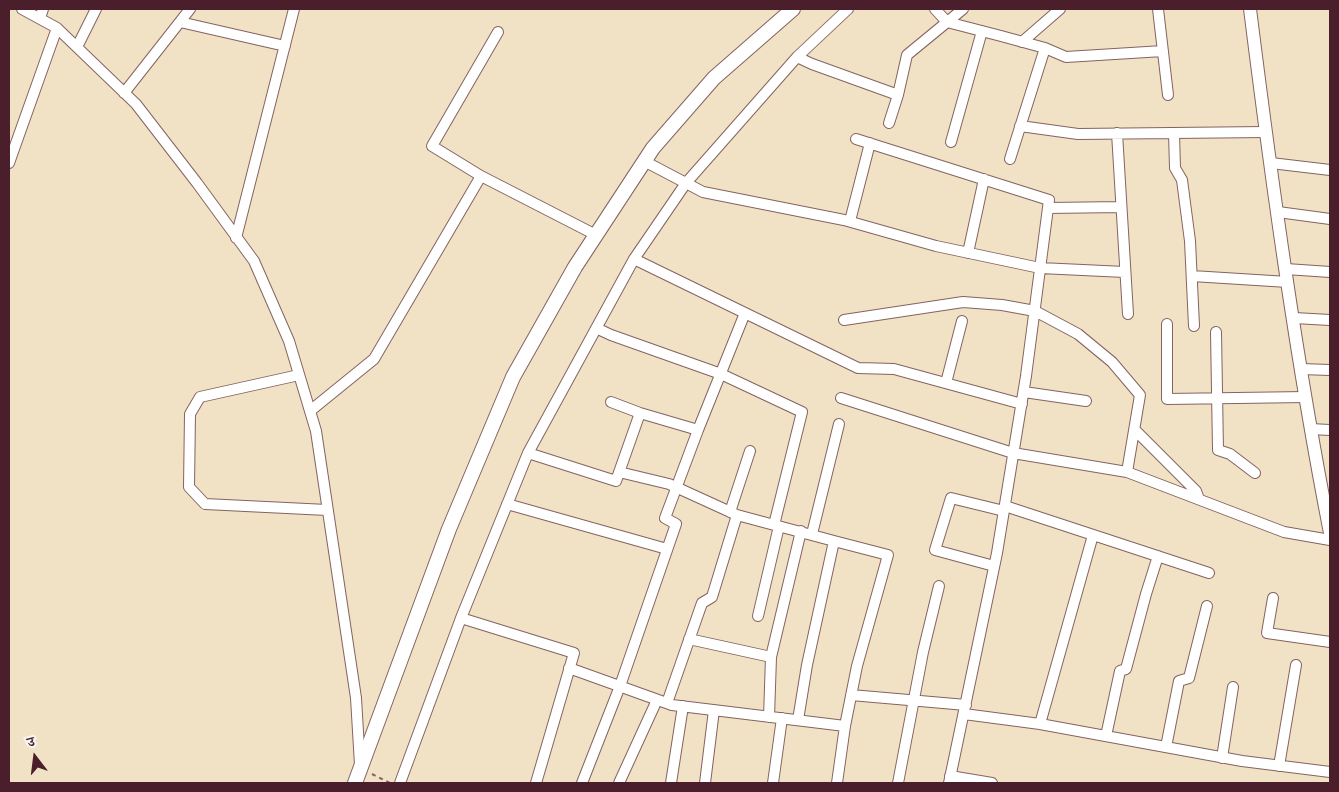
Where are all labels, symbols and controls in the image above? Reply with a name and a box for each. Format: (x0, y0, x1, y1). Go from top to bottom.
north arrow (10, 732, 60, 782)
text: उ (25, 733, 37, 751)

